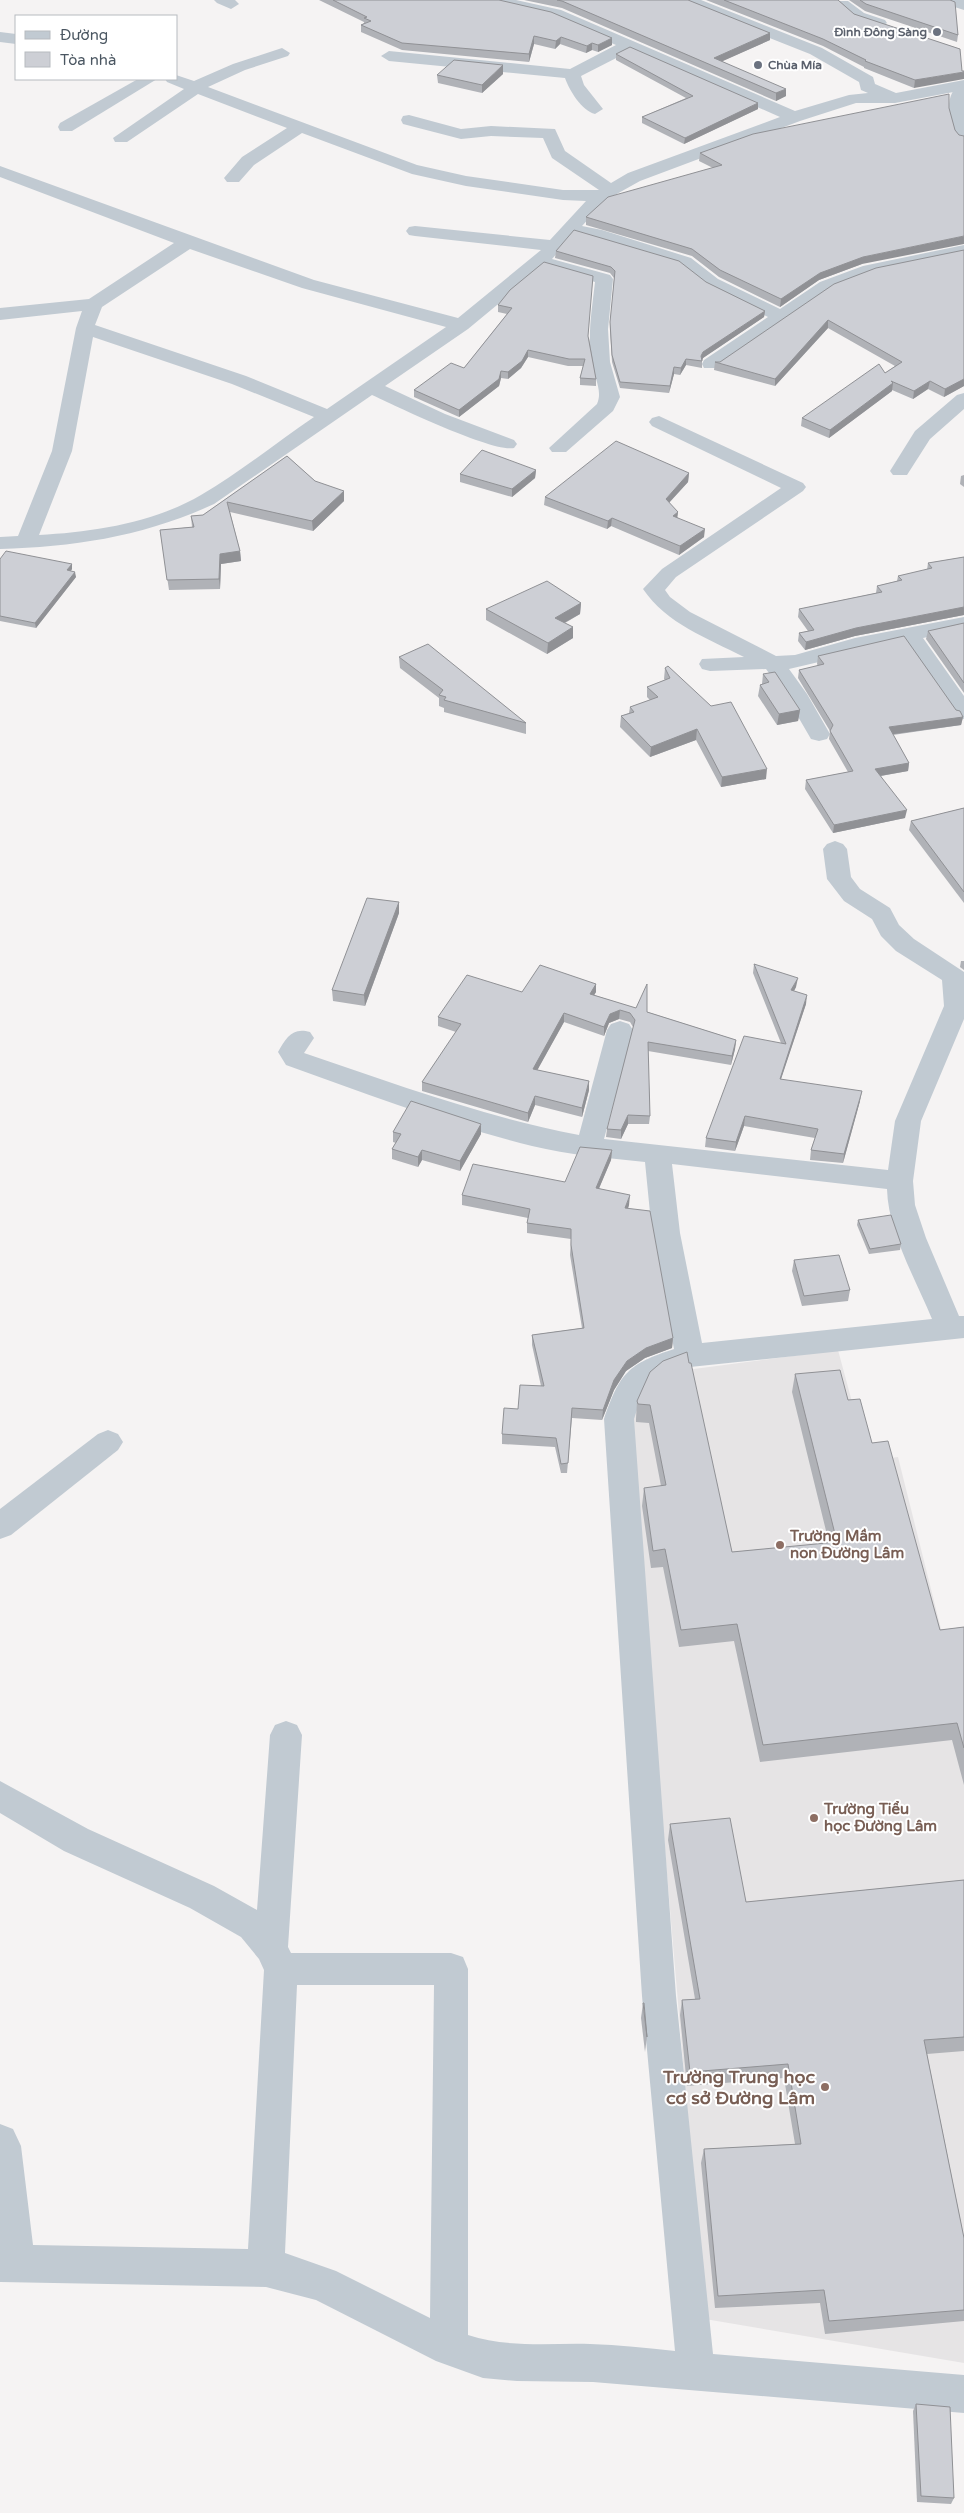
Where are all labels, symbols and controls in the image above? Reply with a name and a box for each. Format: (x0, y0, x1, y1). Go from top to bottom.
legend (15, 15, 178, 80)
place label: Đình Đông Sàng (833, 25, 927, 40)
text: Đường (60, 26, 108, 44)
marker: Đình Đông Sàng (931, 26, 943, 38)
text: Tòa nhà (60, 51, 116, 69)
place label: Chùa Mía (768, 58, 822, 72)
marker: Chùa Mía (752, 59, 764, 71)
place label: Trường Mầm non Đường Lâm (789, 1527, 904, 1563)
marker: Trường Mầm non Đường Lâm (774, 1539, 786, 1551)
place label: Trường Tiểu học Đường Lâm (823, 1800, 937, 1836)
marker: Trường Tiểu học Đường Lâm (808, 1812, 820, 1824)
place label: Trường Trung học cơ sở Đường Lâm (662, 2066, 815, 2109)
marker: Trường Trung học cơ sở Đường Lâm (819, 2081, 831, 2093)

